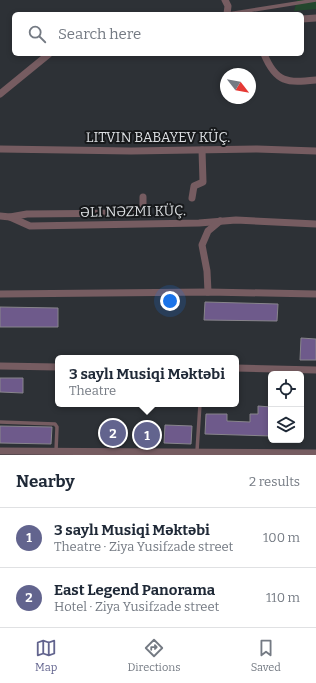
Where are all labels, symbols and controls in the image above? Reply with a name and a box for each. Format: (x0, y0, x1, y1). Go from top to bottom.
search box (12, 12, 304, 56)
icon: search (26, 23, 48, 45)
text: Search here (58, 25, 141, 43)
north arrow (220, 68, 256, 104)
street label: LITVIN BABAYEV KÜÇ. (86, 129, 230, 146)
street label: ƏLI NƏZMI KÜÇ. (80, 202, 186, 221)
your location (160, 291, 180, 311)
popup (55, 355, 239, 407)
text: 3 saylı Musiqi Məktəbi (69, 365, 225, 383)
map controls (268, 371, 304, 443)
button: locate (268, 371, 304, 407)
text: Theatre (69, 383, 116, 398)
button: layers (268, 407, 304, 443)
pin: 2 (100, 418, 126, 448)
pin: 1 (134, 420, 160, 450)
text: Nearby (16, 471, 75, 492)
text: 2 results (249, 474, 300, 489)
text: 3 saylı Musiqi Məktəbi (54, 521, 210, 539)
text: 1 (26, 530, 32, 545)
text: 100 m (263, 530, 300, 545)
text: Theatre · Ziya Yusifzade street (54, 539, 233, 554)
text: East Legend Panorama (54, 581, 215, 599)
text: 2 (25, 590, 33, 605)
text: 110 m (266, 590, 300, 605)
text: Hotel · Ziya Yusifzade street (54, 599, 219, 614)
tab: Map (35, 637, 57, 674)
tab: Directions (128, 637, 180, 674)
tab: Saved (251, 637, 281, 674)

